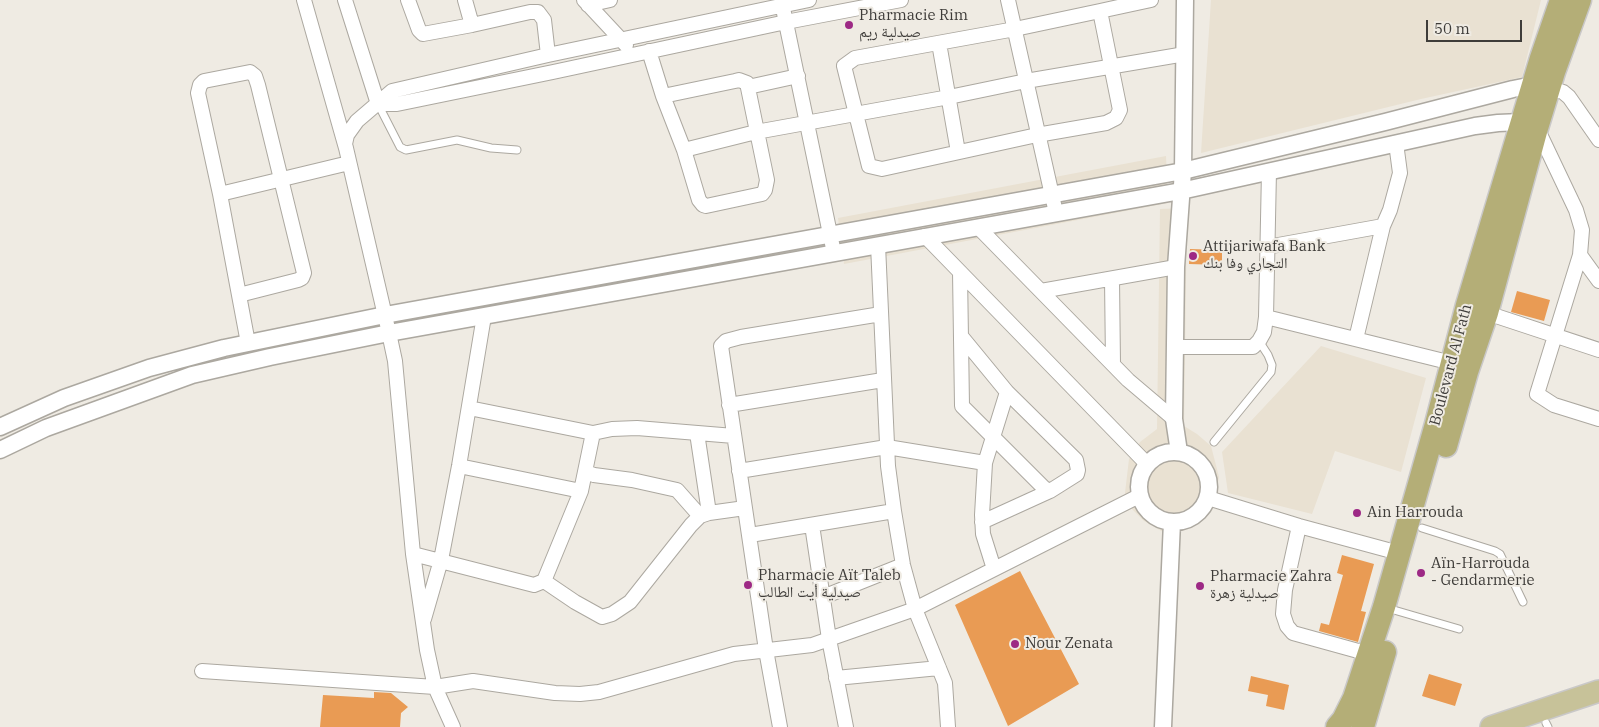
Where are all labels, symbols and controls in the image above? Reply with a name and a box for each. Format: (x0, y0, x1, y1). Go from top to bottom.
place label: Pharmacie Rim صيدلية ريم (859, 7, 968, 42)
scale bar (1429, 10, 1525, 42)
marker: Pharmacie Rim صيدلية ريم (843, 19, 855, 31)
text: 50 m (1434, 19, 1470, 38)
place label: Attijariwafa Bank التجاري وفا بنك (1203, 238, 1325, 273)
marker: Attijariwafa Bank التجاري وفا بنك (1187, 250, 1199, 262)
street label: Boulevard Al Fath (1426, 302, 1476, 428)
place label: Ain Harrouda (1367, 504, 1463, 522)
marker: Ain Harrouda (1351, 507, 1363, 519)
place label: Aïn-Harrouda - Gendarmerie (1431, 555, 1535, 590)
place label: Pharmacie Aït Taleb صيدلية أيت الطالب (758, 567, 901, 602)
marker: Aïn-Harrouda - Gendarmerie (1415, 567, 1427, 579)
place label: Pharmacie Zahra صيدلية زهرة (1210, 568, 1332, 603)
marker: Pharmacie Aït Taleb صيدلية أيت الطالب (742, 579, 754, 591)
marker: Pharmacie Zahra صيدلية زهرة (1194, 580, 1206, 592)
place label: Nour Zenata (1025, 635, 1113, 653)
marker: Nour Zenata (1009, 638, 1021, 650)

